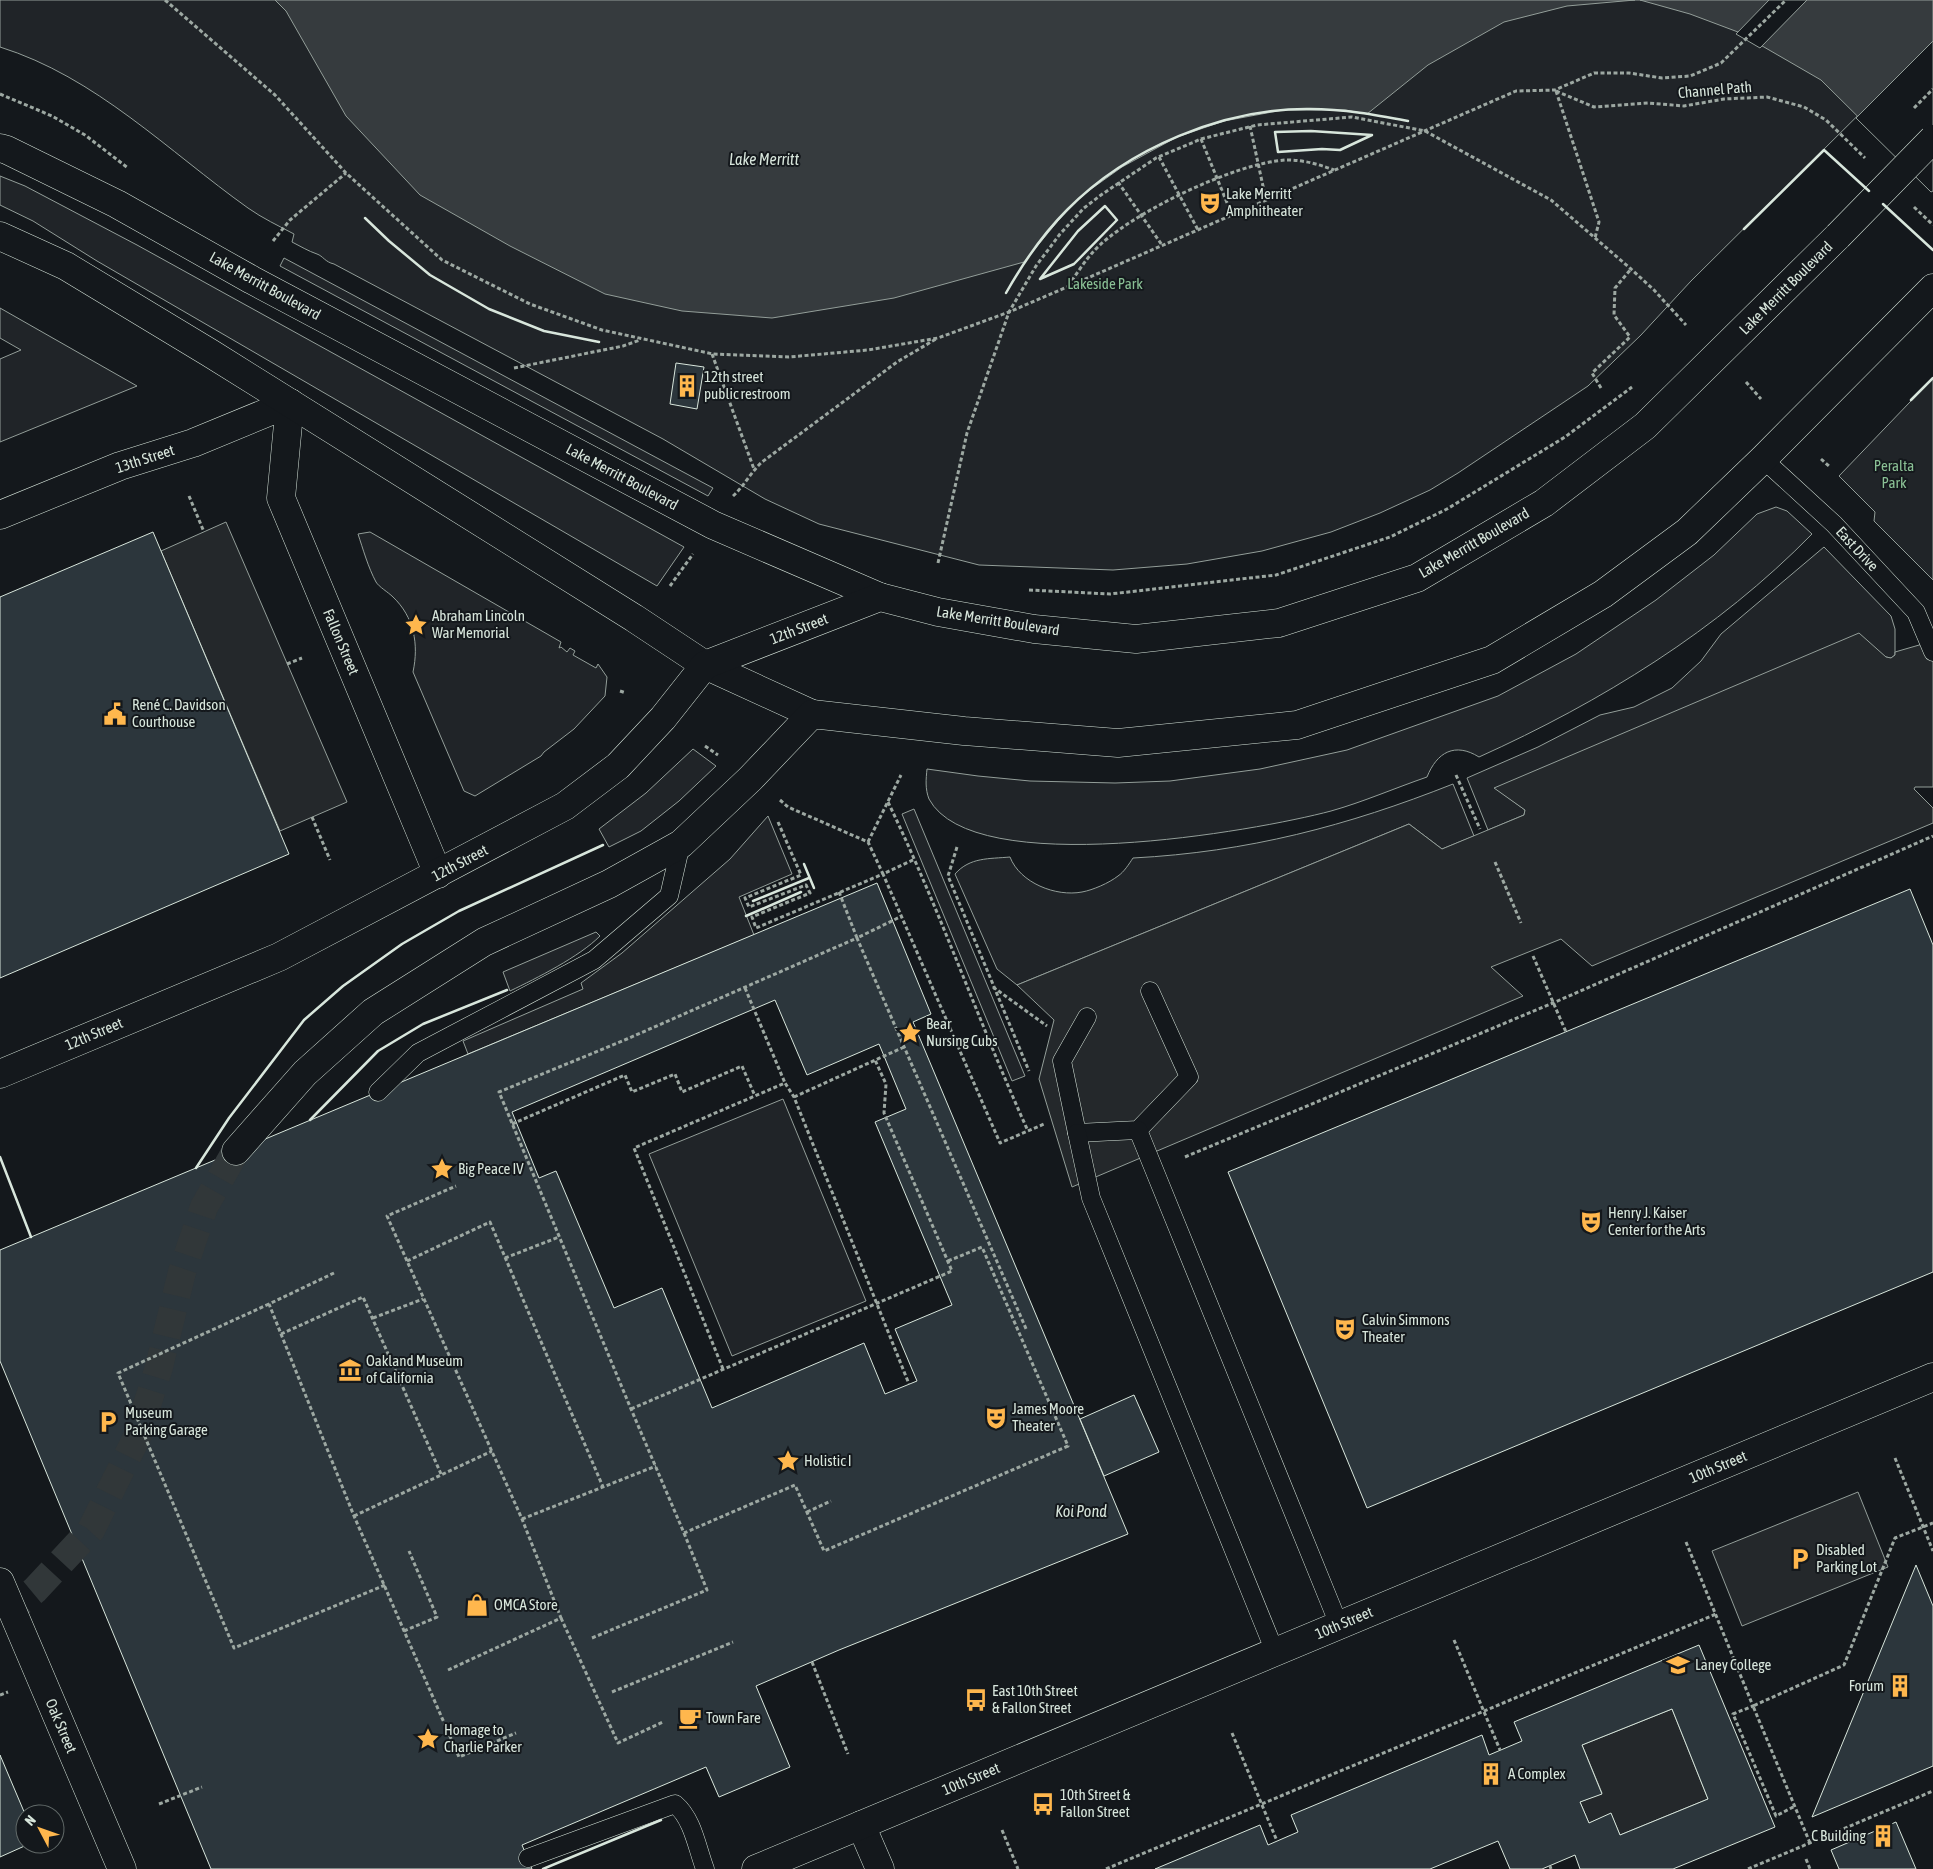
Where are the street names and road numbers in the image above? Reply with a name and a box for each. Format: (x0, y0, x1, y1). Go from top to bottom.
street label: Channel Path (1677, 78, 1753, 101)
street label: Lake Merritt Boulevard (1736, 238, 1836, 338)
street label: Lake Merritt Boulevard (207, 248, 324, 323)
street label: Lake Merritt Boulevard (563, 440, 681, 513)
street label: 13th Street (113, 441, 176, 476)
street label: Lake Merritt Boulevard (1416, 504, 1532, 581)
street label: East Drive (1833, 523, 1882, 574)
street label: Lake Merritt Boulevard (935, 602, 1061, 639)
street label: Fallon Street (320, 606, 363, 677)
street label: 12th Street (767, 610, 830, 647)
street label: 12th Street (429, 841, 491, 884)
street label: 12th Street (63, 1014, 125, 1053)
street label: 10th Street (1687, 1447, 1749, 1486)
street label: 10th Street (1313, 1603, 1375, 1642)
street label: Oak Street (42, 1696, 80, 1756)
street label: 10th Street (940, 1759, 1002, 1798)

